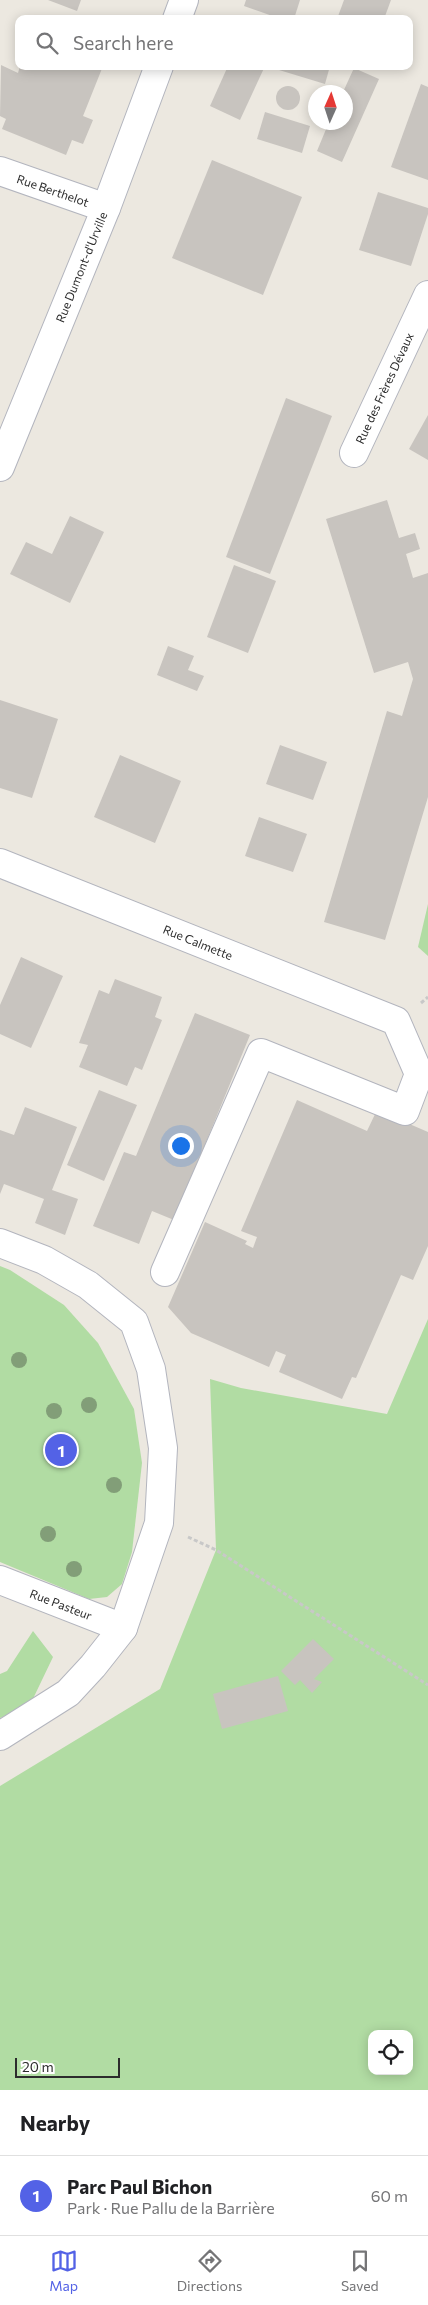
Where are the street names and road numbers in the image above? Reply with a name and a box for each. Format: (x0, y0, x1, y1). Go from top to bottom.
street label: Rue Berthelot (15, 171, 91, 209)
street label: Rue Dumont-d'Urville (52, 210, 110, 324)
street label: Rue des Frères Dévaux (352, 330, 416, 446)
street label: Rue Calmette (161, 922, 235, 962)
street label: Rue Pasteur (28, 1586, 94, 1622)

